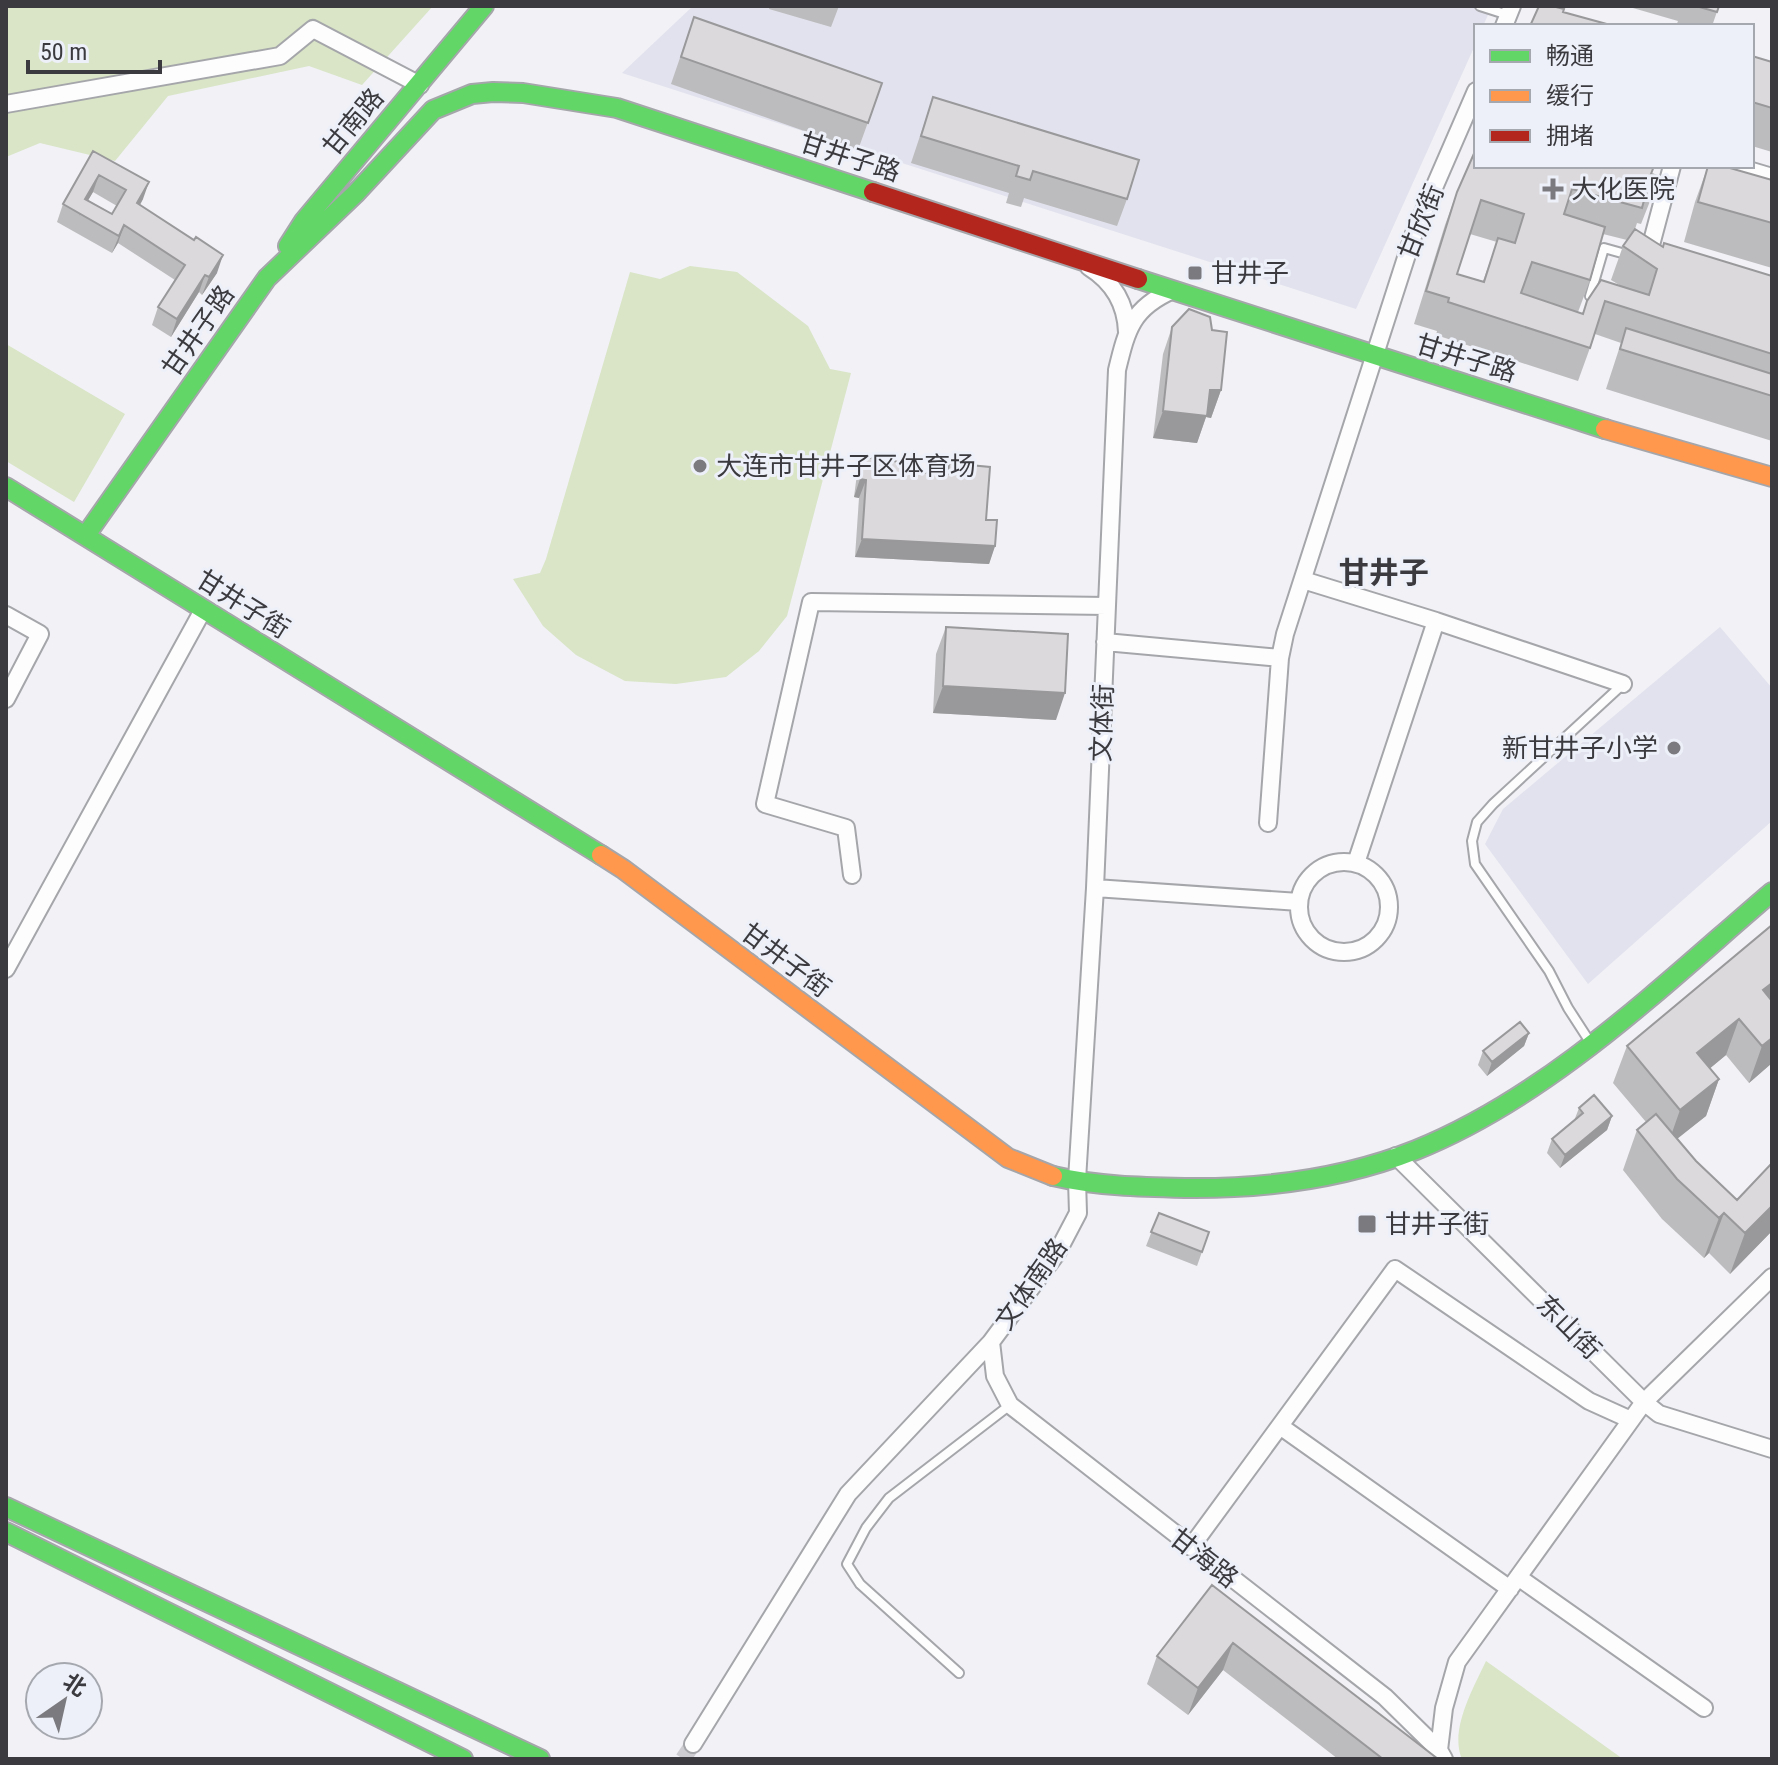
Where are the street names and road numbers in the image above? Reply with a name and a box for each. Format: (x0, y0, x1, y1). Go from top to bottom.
street label: 甘南路 (316, 82, 390, 162)
street label: 甘井子路 (796, 127, 904, 187)
street label: 甘欣街 (1392, 180, 1450, 264)
street label: 甘井子路 (156, 280, 240, 382)
street label: 甘井子路 (1412, 328, 1520, 388)
street label: 甘井子街 (191, 564, 295, 644)
street label: 文体街 (1086, 683, 1118, 763)
street label: 甘井子街 (735, 917, 837, 1003)
street label: 文体南路 (989, 1233, 1073, 1335)
street label: 东山街 (1531, 1289, 1607, 1365)
street label: 甘海路 (1164, 1522, 1244, 1594)

